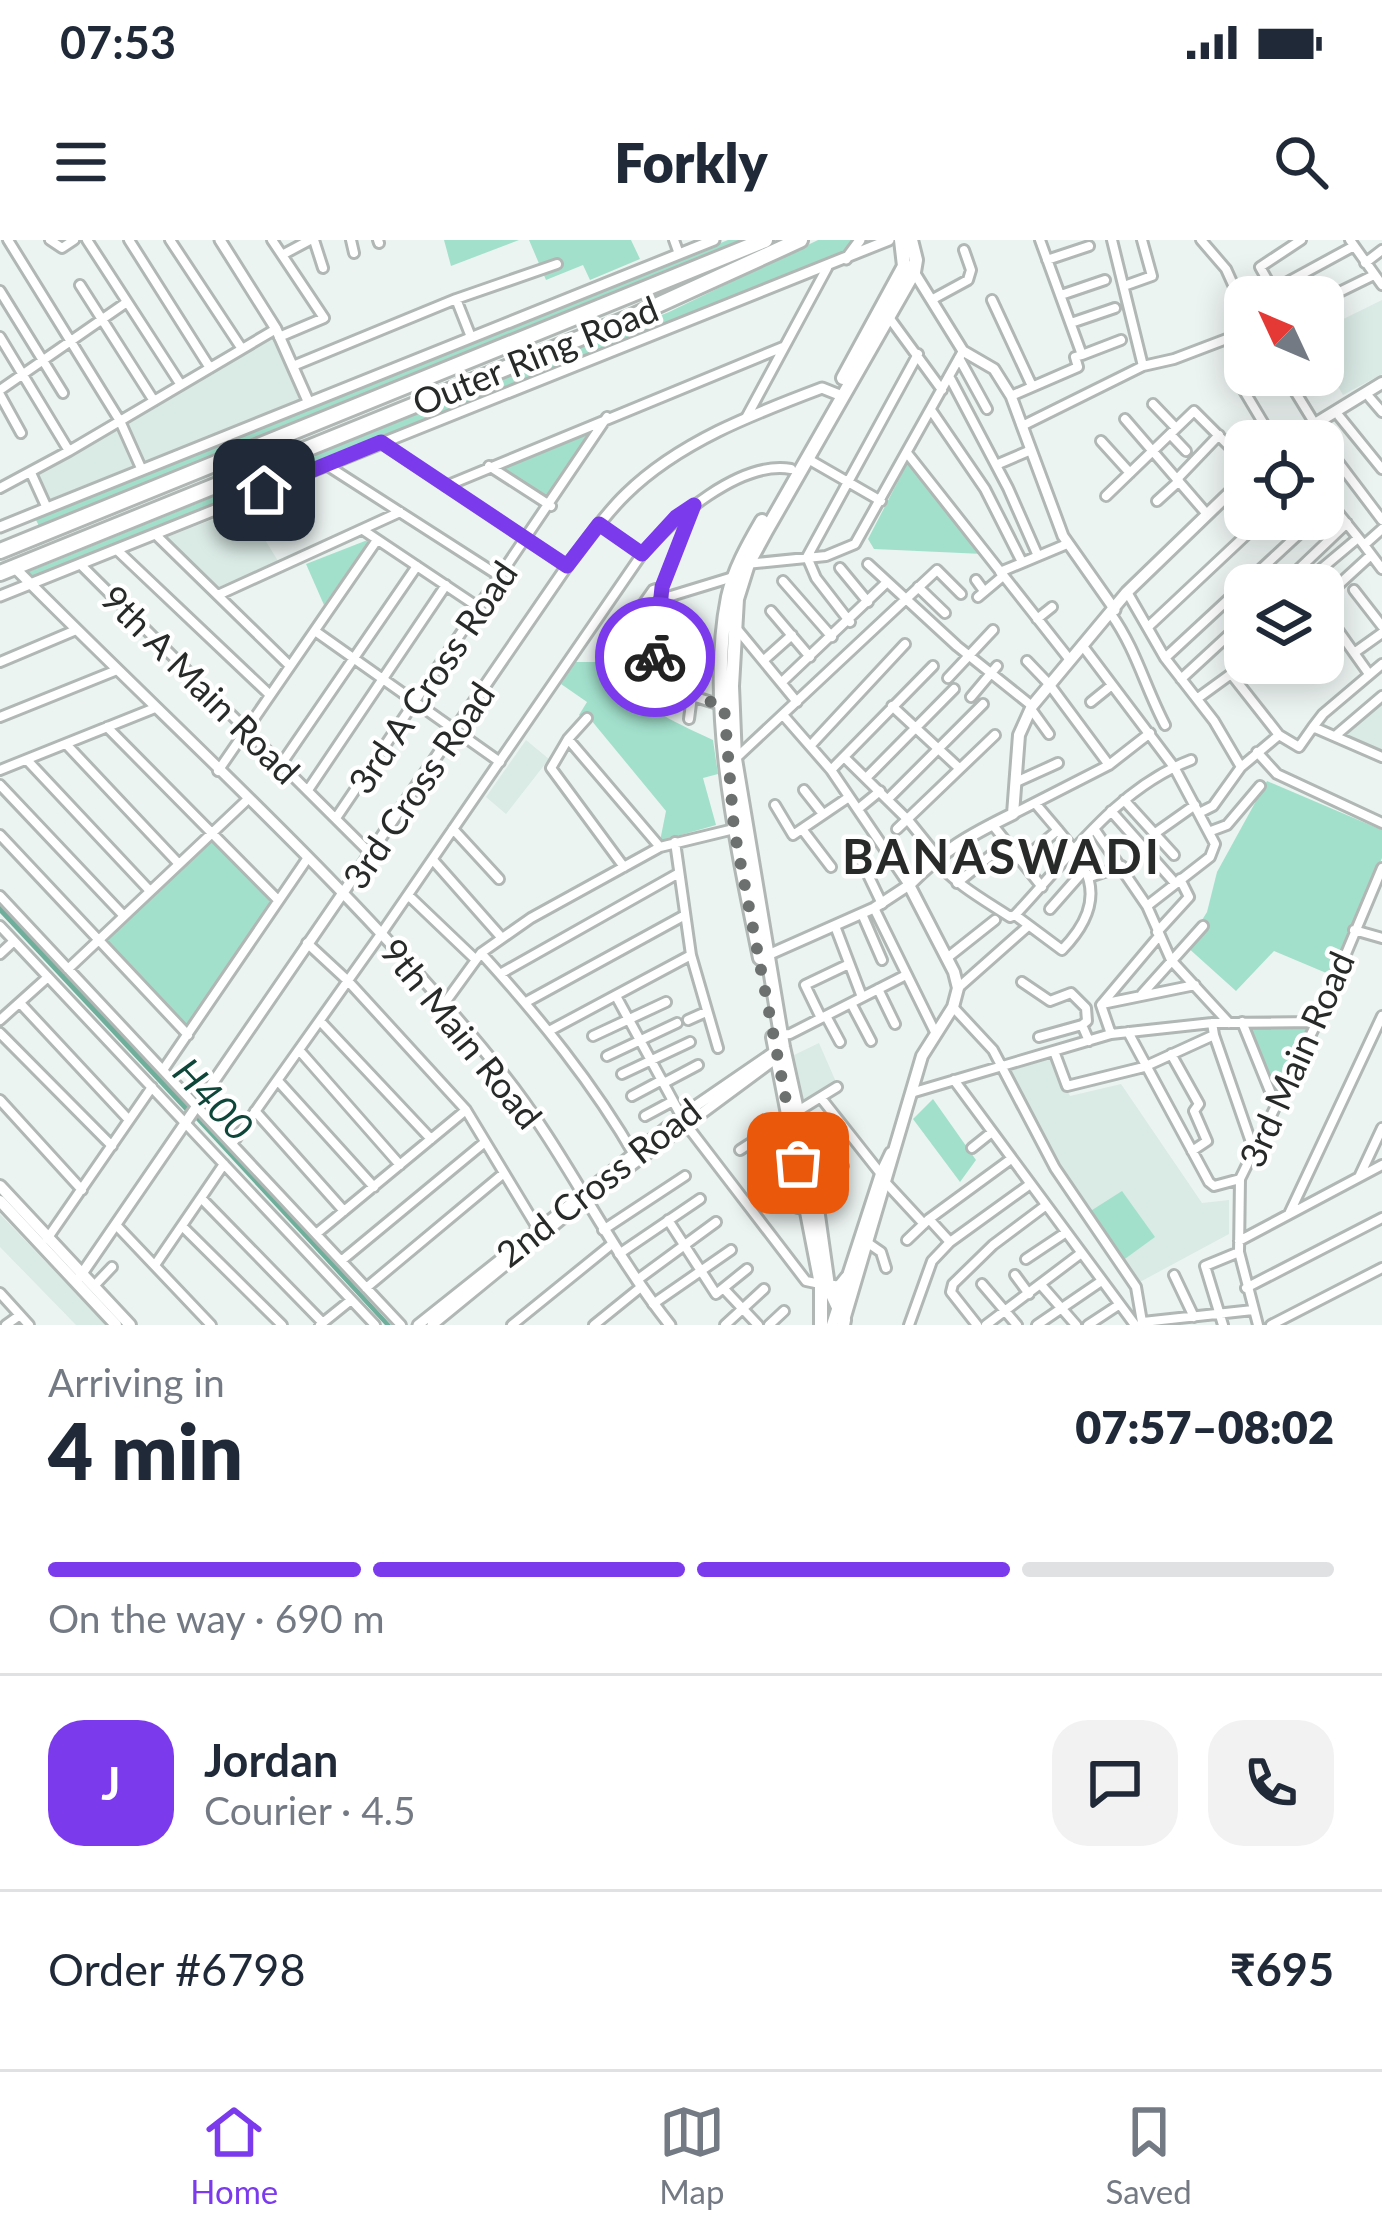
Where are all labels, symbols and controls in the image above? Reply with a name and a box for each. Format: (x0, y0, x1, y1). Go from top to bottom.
text: 07:53 (60, 15, 176, 69)
icon: menu (48, 129, 114, 195)
icon: search (1268, 129, 1334, 195)
text: Forkly (614, 130, 768, 195)
north arrow (1224, 276, 1344, 396)
map controls (1224, 276, 1344, 684)
street label: Outer Ring Road (406, 286, 664, 424)
button: locate (1224, 420, 1344, 540)
pin (213, 439, 315, 541)
icon: home (231, 457, 297, 523)
street label: 3rd A Cross Road (338, 552, 526, 802)
button: layers (1224, 564, 1344, 684)
street label: 9th A Main Road (93, 576, 309, 792)
courier (595, 597, 715, 717)
icon: bike (622, 624, 688, 690)
street label: 3rd Cross Road (333, 673, 503, 897)
district label: BANASWADI (842, 827, 1162, 884)
street label: 9th Main Road (372, 929, 552, 1137)
street label: 3rd Main Road (1229, 944, 1363, 1174)
water label: H400 (165, 1048, 263, 1150)
street label: 2nd Cross Road (487, 1089, 709, 1275)
pin (747, 1112, 849, 1214)
icon: bag (765, 1130, 831, 1196)
text: Arriving in (48, 1359, 225, 1405)
text: 07:57–08:02 (1075, 1400, 1334, 1454)
text: 4 min (48, 1403, 243, 1497)
text: On the way · 690 m (48, 1595, 385, 1641)
button: chat (1052, 1720, 1178, 1846)
button: phone (1208, 1720, 1334, 1846)
text: Jordan (204, 1733, 338, 1787)
text: J (101, 1756, 121, 1810)
text: Courier · 4.5 (204, 1787, 416, 1833)
text: Order #6798 (48, 1942, 306, 1996)
text: ₹695 (1230, 1942, 1334, 1996)
tab: Home (190, 2099, 278, 2211)
tab: Map (659, 2099, 725, 2211)
tab: Saved (1105, 2099, 1192, 2211)

